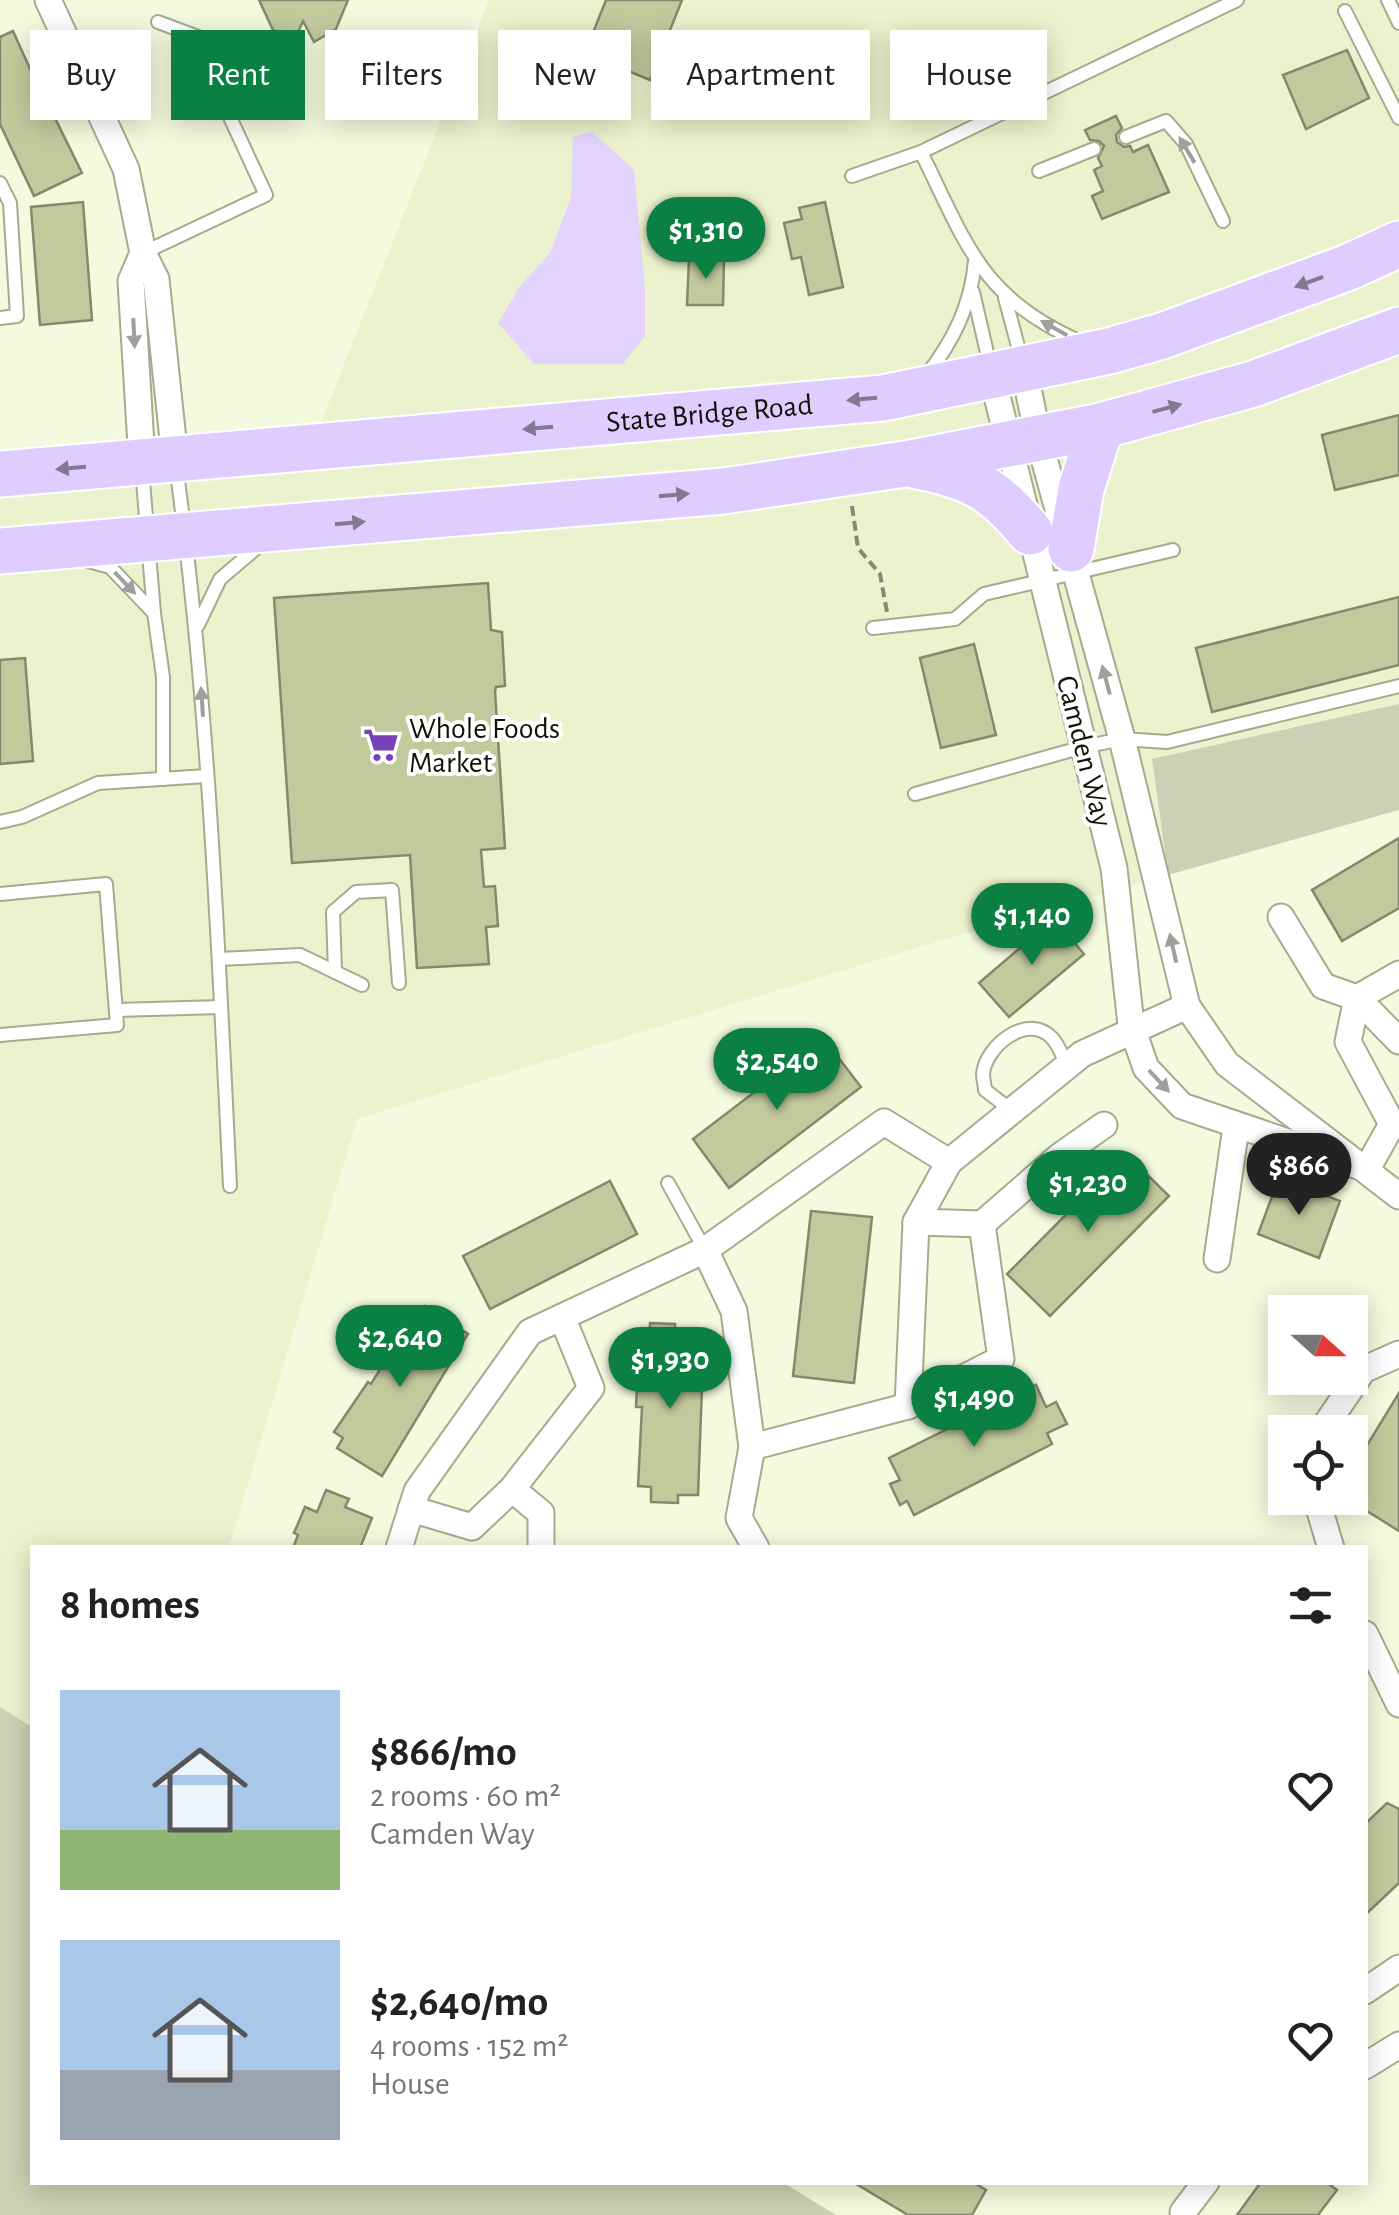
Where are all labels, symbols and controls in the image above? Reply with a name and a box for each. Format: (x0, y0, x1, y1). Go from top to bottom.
chip: Buy (30, 30, 151, 120)
chip: Rent (171, 30, 305, 120)
chip: Filters (325, 30, 478, 120)
chip: New (498, 30, 631, 120)
chip: Apartment (651, 30, 870, 120)
chip: House (890, 30, 1047, 120)
one-way arrow (1179, 136, 1197, 164)
pin: $1,310 (625, 197, 787, 282)
text: $1,310 (668, 213, 744, 245)
one-way arrow (1294, 275, 1324, 290)
one-way arrow (126, 318, 142, 350)
one-way arrow (1040, 320, 1069, 337)
street label: State Bridge Road (605, 390, 814, 438)
one-way arrow (846, 392, 878, 408)
one-way arrow (1152, 399, 1183, 415)
one-way arrow (522, 420, 554, 436)
one-way arrow (54, 461, 86, 477)
one-way arrow (658, 486, 690, 502)
one-way arrow (334, 515, 366, 531)
one-way arrow (113, 571, 136, 595)
one-way arrow (1098, 664, 1113, 695)
street label: Camden Way (1051, 673, 1117, 830)
one-way arrow (194, 685, 210, 717)
place label: Whole Foods Market (409, 714, 560, 778)
supermarket icon: Whole Foods Market (362, 726, 400, 764)
pin: $1,140 (951, 883, 1113, 968)
text: $1,140 (993, 899, 1071, 931)
one-way arrow (1165, 932, 1180, 963)
pin: $2,540 (696, 1028, 858, 1113)
text: $2,540 (735, 1044, 819, 1076)
one-way arrow (1147, 1069, 1170, 1093)
pin: $866 (1240, 1133, 1358, 1218)
text: $866 (1268, 1149, 1330, 1181)
pin: $1,230 (1007, 1150, 1169, 1235)
text: $1,230 (1049, 1166, 1127, 1198)
north arrow (1268, 1295, 1368, 1395)
map controls (1268, 1295, 1368, 1515)
pin: $2,640 (319, 1305, 481, 1390)
text: $2,640 (357, 1321, 443, 1353)
pin: $1,930 (589, 1327, 751, 1412)
text: $1,930 (630, 1343, 710, 1375)
pin: $1,490 (893, 1365, 1055, 1450)
text: $1,490 (933, 1381, 1015, 1413)
button: locate (1268, 1415, 1368, 1515)
icon: filters (1283, 1578, 1338, 1633)
text: 8 homes (60, 1584, 200, 1626)
icon: home (140, 1730, 260, 1850)
text: $866/mo (370, 1731, 517, 1773)
icon: heart (1283, 1763, 1338, 1818)
text: 2 rooms · 60 m² (370, 1780, 561, 1812)
text: Camden Way (370, 1818, 535, 1850)
icon: home (140, 1980, 260, 2100)
text: $2,640/mo (370, 1981, 548, 2023)
icon: heart (1283, 2013, 1338, 2068)
text: 4 rooms · 152 m² (370, 2030, 568, 2062)
text: House (370, 2068, 450, 2100)

